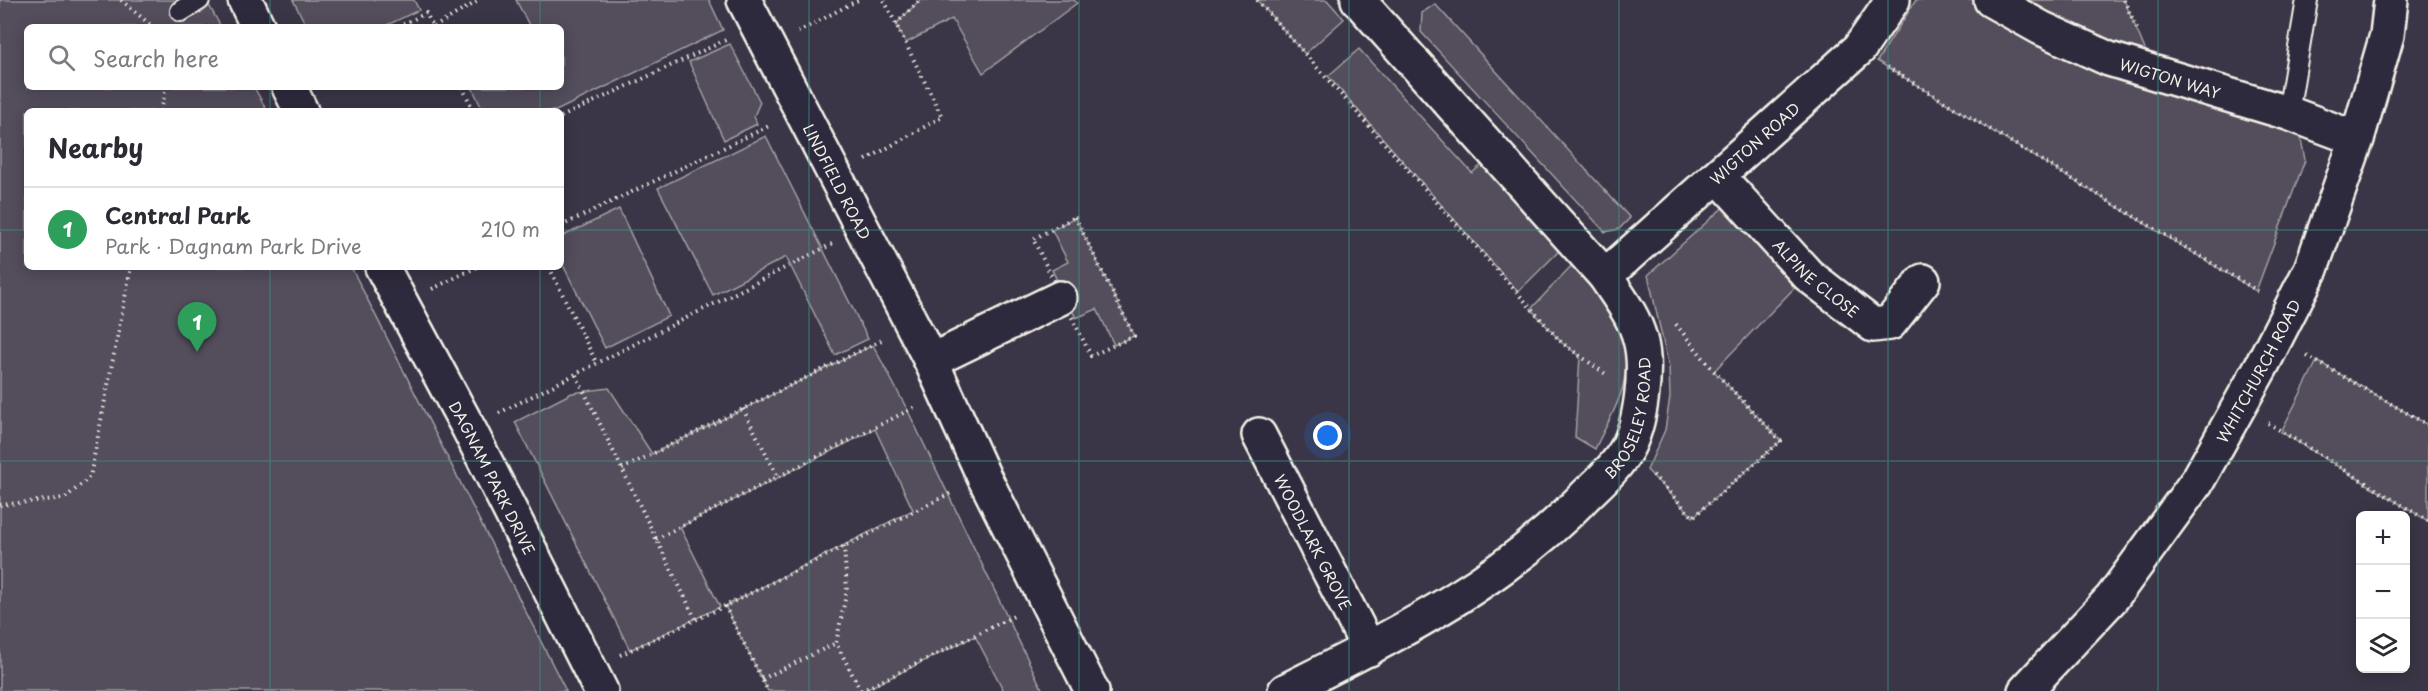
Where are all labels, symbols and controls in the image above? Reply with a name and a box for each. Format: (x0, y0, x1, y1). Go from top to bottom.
search box (24, 24, 564, 90)
icon: search (45, 41, 78, 74)
text: Search here (93, 41, 219, 74)
street label: WIGTON WAY (2117, 51, 2224, 104)
street label: WIGTON ROAD (1704, 96, 1804, 189)
street label: LINDFIELD ROAD (798, 119, 877, 243)
text: Nearby (48, 128, 143, 167)
text: Central Park (105, 198, 251, 231)
text: 1 (63, 214, 72, 244)
text: 210 m (481, 214, 540, 244)
text: Park · Dagnam Park Drive (105, 231, 362, 261)
street label: ALPINE CLOSE (1768, 233, 1865, 322)
street label: WHITCHURCH ROAD (2210, 295, 2305, 446)
pin: 1 (178, 302, 216, 352)
street label: BROSELEY ROAD (1598, 357, 1655, 483)
street label: DAGNAM PARK DRIVE (444, 397, 542, 558)
your location (1313, 421, 1342, 450)
street label: WOODLARK GROVE (1269, 470, 1358, 614)
map controls (2356, 511, 2410, 673)
button: + (2356, 511, 2410, 565)
button: − (2356, 565, 2410, 619)
button: layers (2356, 619, 2410, 673)

